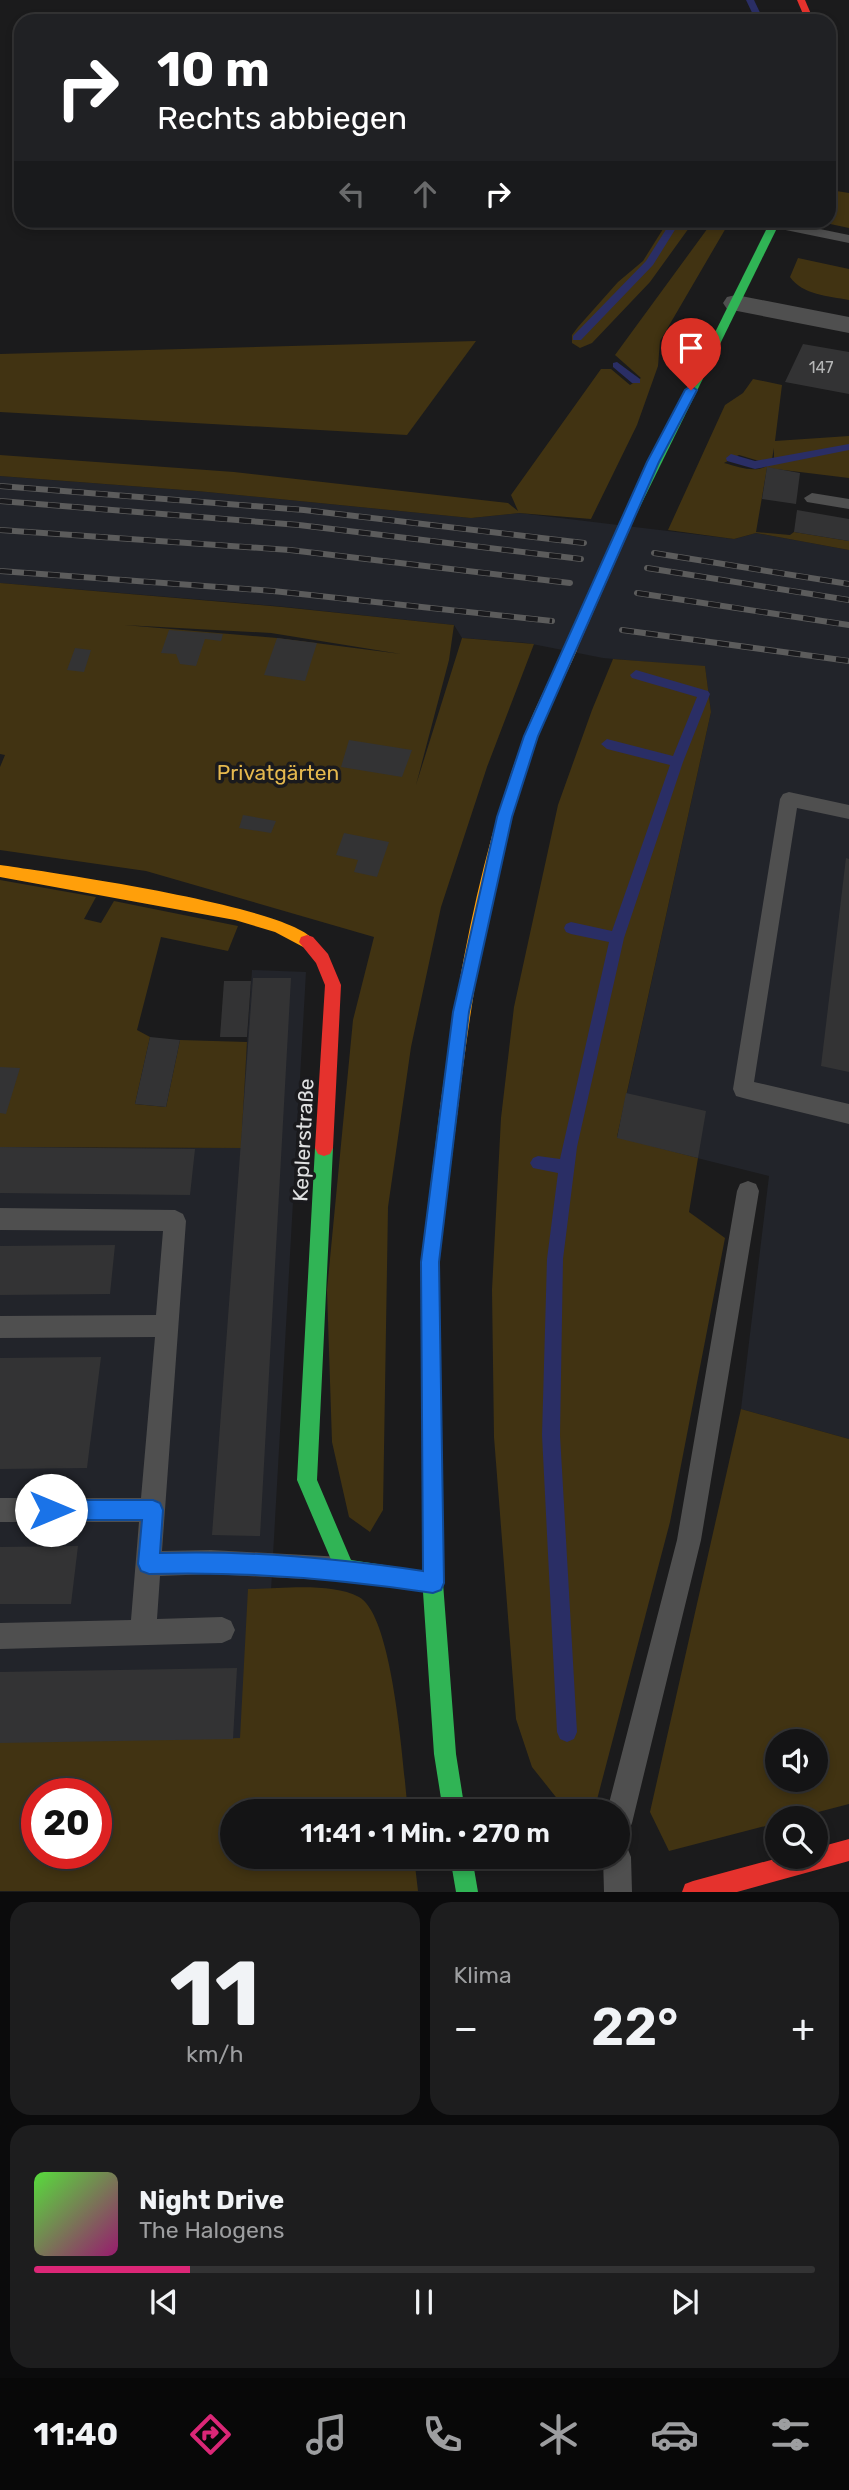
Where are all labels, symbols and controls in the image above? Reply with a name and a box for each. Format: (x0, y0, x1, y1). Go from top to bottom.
text: 10 m (157, 40, 270, 98)
icon: right (42, 42, 133, 133)
text: Rechts abbiegen (157, 99, 407, 137)
icon: left (333, 175, 371, 213)
icon: ahead (406, 175, 444, 213)
icon: right (479, 175, 517, 213)
pin (661, 318, 721, 390)
icon: arrive (672, 329, 710, 367)
house number: 147 (809, 358, 833, 377)
park label: Privatgärten (217, 760, 339, 785)
street label: Keplerstraße (287, 1078, 319, 1202)
position arrow (14, 1473, 88, 1547)
map controls (765, 1729, 828, 1869)
button: sound (765, 1729, 828, 1792)
speed limit sign: 20 (21, 1778, 112, 1869)
button: search (765, 1806, 828, 1869)
text: 11:41 · 1 Min. · 270 m (300, 1818, 550, 1849)
text: 11 (170, 1940, 260, 2048)
text: Klima (454, 1961, 512, 1989)
text: 22° (591, 1996, 678, 2058)
text: − (454, 2005, 478, 2051)
text: + (791, 2005, 815, 2051)
text: km/h (186, 2040, 243, 2068)
text: Night Drive (139, 2185, 284, 2216)
text: The Halogens (139, 2216, 285, 2244)
icon: previous (145, 2283, 183, 2321)
icon: pause (405, 2283, 443, 2321)
icon: next (666, 2283, 704, 2321)
icon: directions (186, 2410, 235, 2459)
icon: music (302, 2410, 351, 2459)
icon: phone (418, 2410, 467, 2459)
icon: climate (534, 2410, 583, 2459)
icon: car (650, 2410, 699, 2459)
icon: filters (766, 2410, 815, 2459)
text: 11:40 (34, 2415, 118, 2453)

